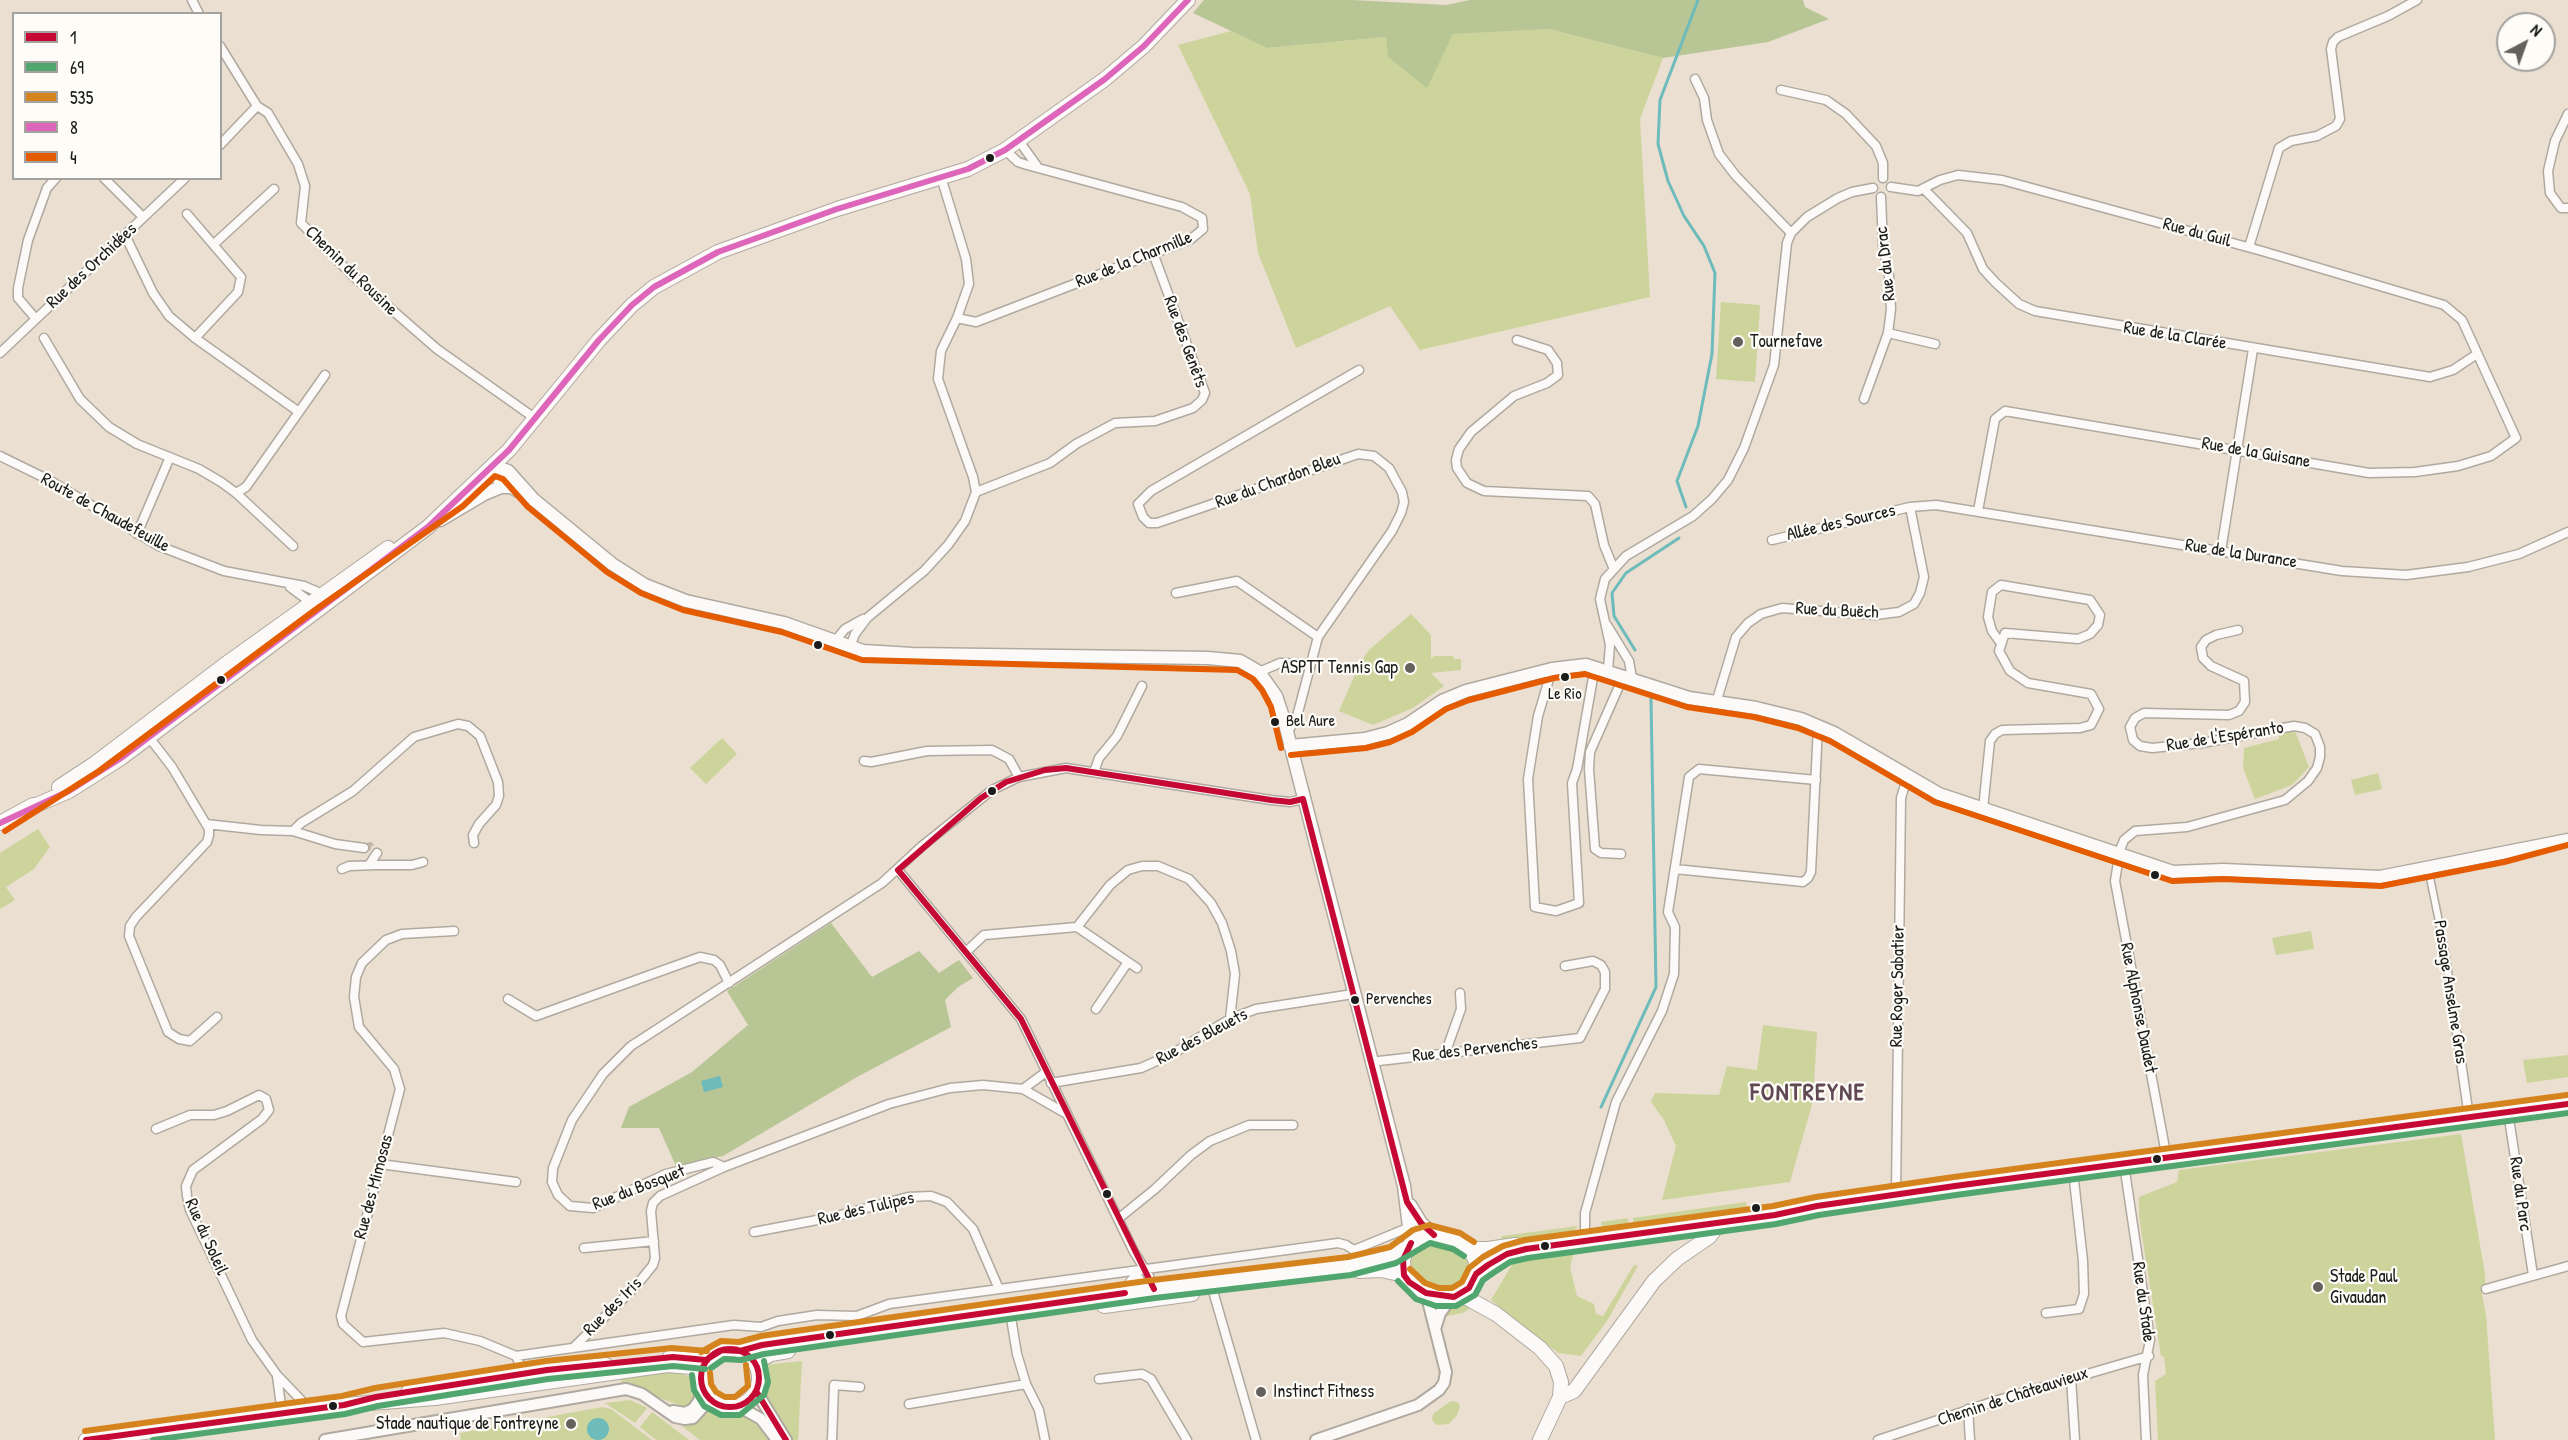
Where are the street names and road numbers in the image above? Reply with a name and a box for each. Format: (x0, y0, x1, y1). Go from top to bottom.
street label: Rue du Guil (2161, 214, 2233, 252)
street label: Rue des Orchidées (42, 219, 142, 313)
street label: Chemin du Rousine (300, 221, 402, 321)
street label: Rue du Drac (1871, 226, 1901, 302)
street label: Rue de la Charmille (1073, 227, 1195, 293)
street label: Rue des Genêts (1158, 293, 1212, 391)
street label: Rue de la Clarée (2122, 317, 2228, 355)
street label: Rue de la Guisane (2200, 433, 2312, 473)
street label: Rue du Chardon Bleu (1213, 448, 1343, 514)
street label: Route de Chaudefeuille (37, 469, 173, 557)
street label: Allée des Sources (1784, 500, 1898, 546)
street label: Rue de la Durance (2184, 534, 2298, 574)
street label: Rue du Buëch (1795, 598, 1879, 624)
street label: Rue de l'Espéranto (2165, 717, 2285, 757)
street label: Passage Anselme Gras (2428, 919, 2472, 1065)
street label: Rue Roger Sabatier (1886, 925, 1910, 1047)
street label: Rue Alphonse Daudet (2115, 941, 2161, 1075)
street label: Rue des Bleuets (1153, 1004, 1251, 1070)
street label: Rue des Pervenches (1411, 1033, 1539, 1067)
street label: Rue des Mimosas (350, 1132, 398, 1242)
street label: Rue du Parc (2504, 1156, 2536, 1232)
street label: Rue du Bosquet (590, 1160, 688, 1216)
street label: Rue des Tulipes (816, 1187, 916, 1231)
street label: Rue du Soleil (180, 1195, 232, 1279)
street label: Rue du Stade (2127, 1261, 2159, 1343)
street label: Rue des Iris (579, 1273, 647, 1341)
street label: Chemin de Châteauvieux (1935, 1362, 2091, 1432)

